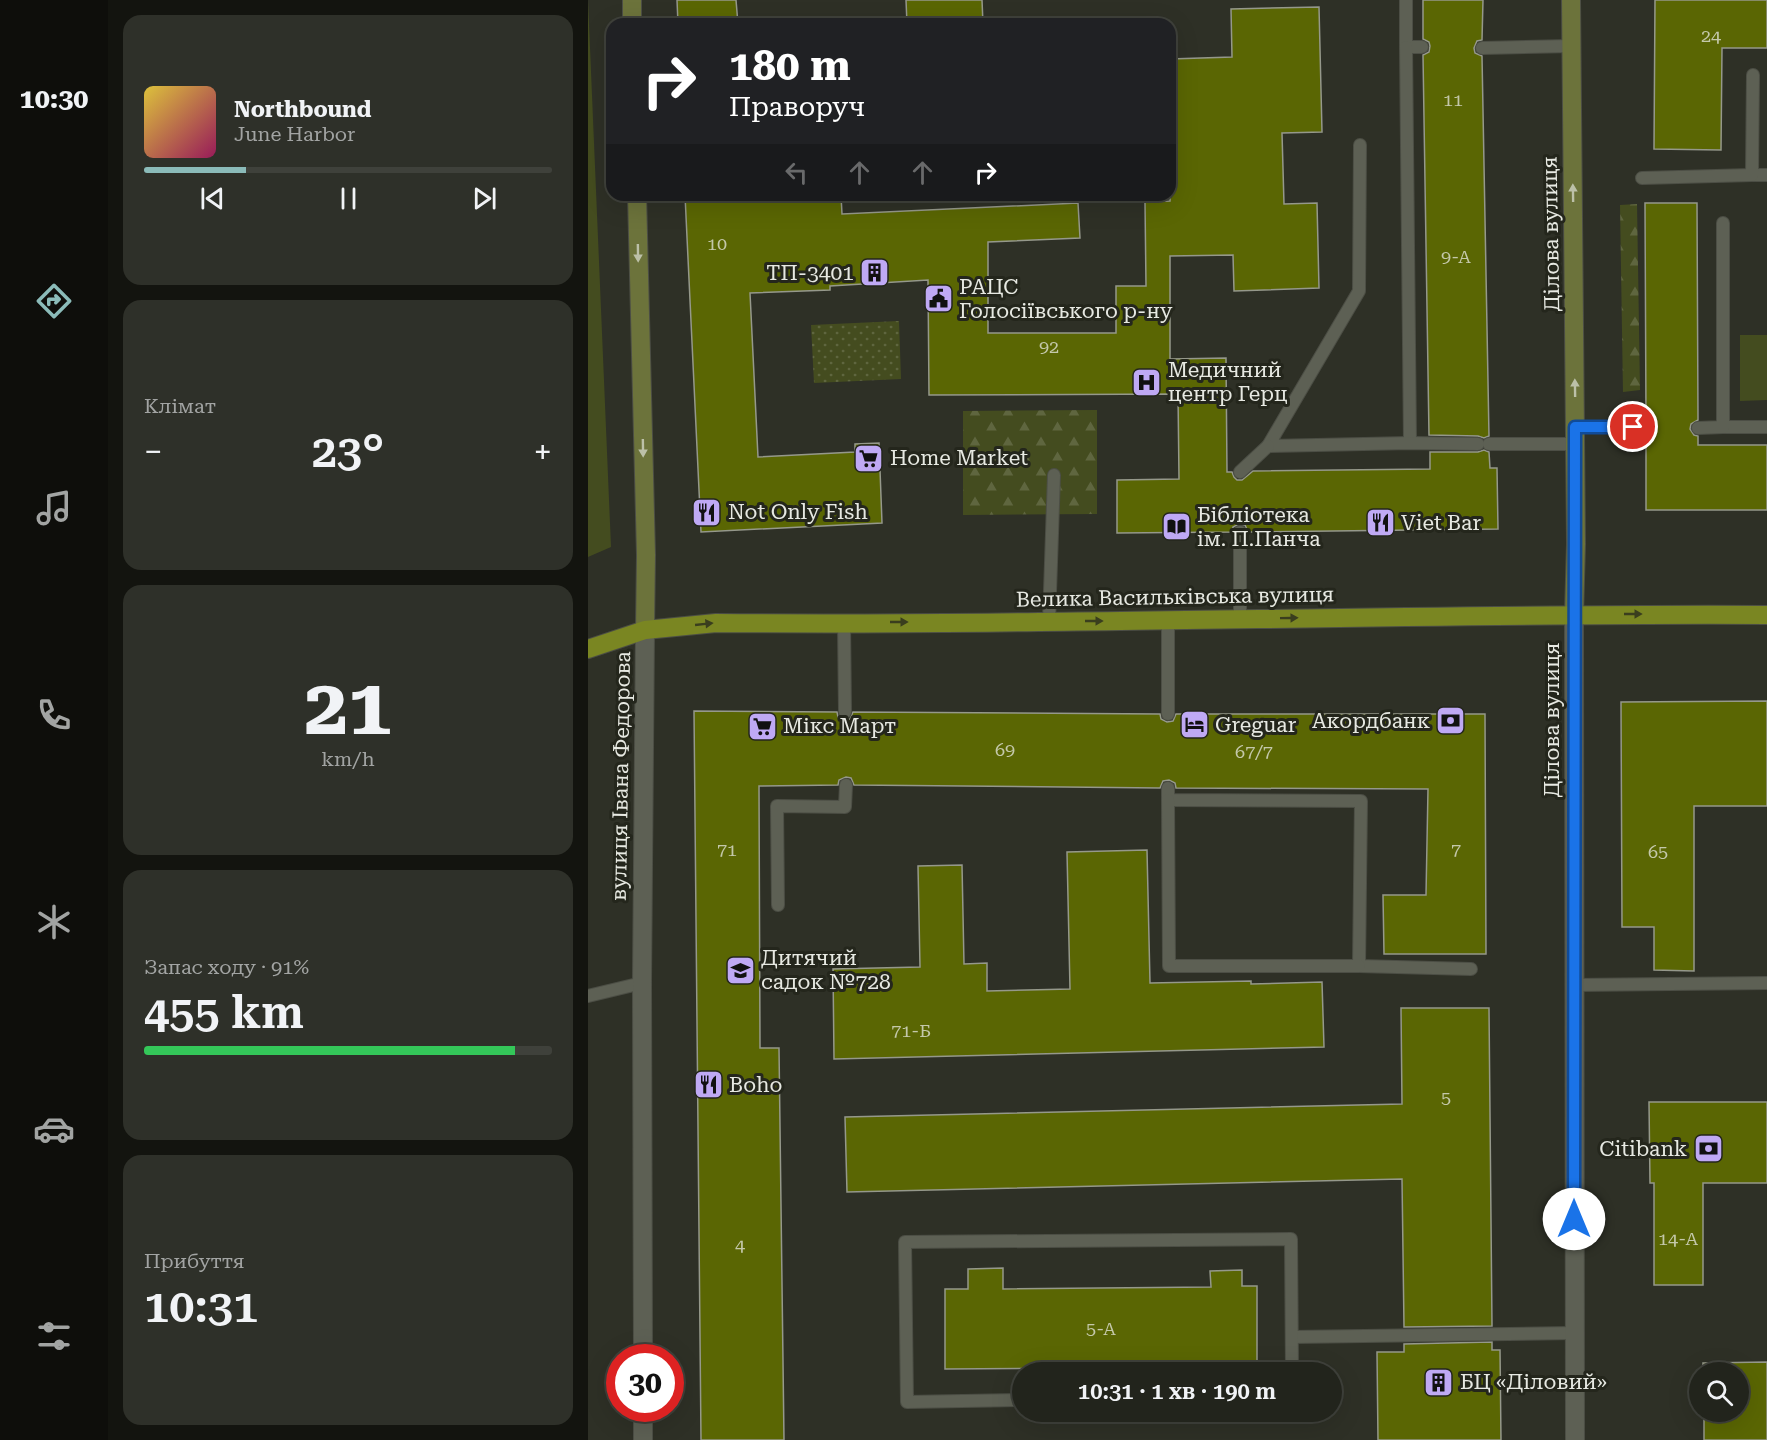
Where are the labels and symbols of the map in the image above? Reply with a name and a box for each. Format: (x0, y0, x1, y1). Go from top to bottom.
house number: 24 (1701, 25, 1721, 46)
house number: 11 (1443, 89, 1463, 110)
street label: Ділова вулиця (1538, 156, 1564, 312)
one-way arrow (1568, 183, 1578, 202)
house number: 10 (707, 233, 727, 254)
one-way arrow (634, 244, 643, 263)
house number: 9-А (1441, 246, 1471, 267)
building icon: ТП-3401 (859, 257, 891, 289)
place label: ТП-3401 (766, 261, 854, 285)
place label: РАЦС Голосіївського р-ну (959, 275, 1173, 323)
public building icon: РАЦС Голосіївського р-ну (922, 283, 954, 315)
house number: 92 (1039, 336, 1059, 357)
place label: Медичний центр Герц (1168, 358, 1288, 406)
hospital icon: Медичний центр Герц (1131, 366, 1163, 398)
one-way arrow (1570, 378, 1579, 397)
pin (1607, 401, 1658, 452)
one-way arrow (639, 439, 648, 458)
supermarket icon: Home Market (853, 442, 885, 474)
place label: Home Market (890, 446, 1028, 470)
restaurant icon: Not Only Fish (691, 496, 723, 528)
place label: Not Only Fish (728, 500, 868, 524)
place label: Бібліотека ім. П.Панча (1197, 503, 1321, 551)
restaurant icon: Viet Bar (1364, 507, 1396, 539)
library icon: Бібліотека ім. П.Панча (1160, 511, 1192, 543)
place label: Viet Bar (1401, 511, 1481, 535)
street label: Велика Васильківська вулиця (1016, 582, 1334, 612)
one-way arrow (1623, 609, 1642, 619)
one-way arrow (1279, 613, 1298, 623)
one-way arrow (1084, 616, 1103, 626)
one-way arrow (889, 617, 908, 627)
one-way arrow (694, 619, 713, 629)
street label: Ділова вулиця (1540, 642, 1564, 798)
street label: вулиця Івана Федорова (607, 650, 635, 901)
bank icon: Акордбанк (1435, 705, 1467, 737)
hotel icon: Greguar (1178, 709, 1210, 741)
place label: Акордбанк (1312, 709, 1430, 733)
supermarket icon: Мікс Март (746, 710, 778, 742)
place label: Greguar (1215, 713, 1297, 737)
place label: Мікс Март (783, 714, 896, 738)
house number: 69 (995, 739, 1015, 760)
house number: 67/7 (1235, 741, 1273, 762)
house number: 71 (717, 839, 737, 860)
house number: 7 (1451, 839, 1461, 860)
house number: 65 (1648, 841, 1668, 862)
place label: Дитячий садок №728 (761, 946, 891, 994)
school or university icon: Дитячий садок №728 (724, 954, 756, 986)
house number: 71-Б (891, 1020, 931, 1041)
restaurant icon: Boho (692, 1069, 724, 1101)
place label: Boho (729, 1073, 783, 1097)
house number: 5 (1441, 1087, 1451, 1108)
bank icon: Citibank (1692, 1133, 1724, 1165)
place label: Citibank (1599, 1137, 1687, 1161)
position arrow (1542, 1187, 1606, 1251)
house number: 14-А (1658, 1228, 1698, 1249)
house number: 4 (735, 1234, 745, 1255)
house number: 5-А (1086, 1318, 1116, 1339)
speed limit sign: 30 (606, 1344, 684, 1422)
building icon: БЦ «Діловий» (1423, 1366, 1455, 1398)
place label: БЦ «Діловий» (1460, 1370, 1607, 1394)

